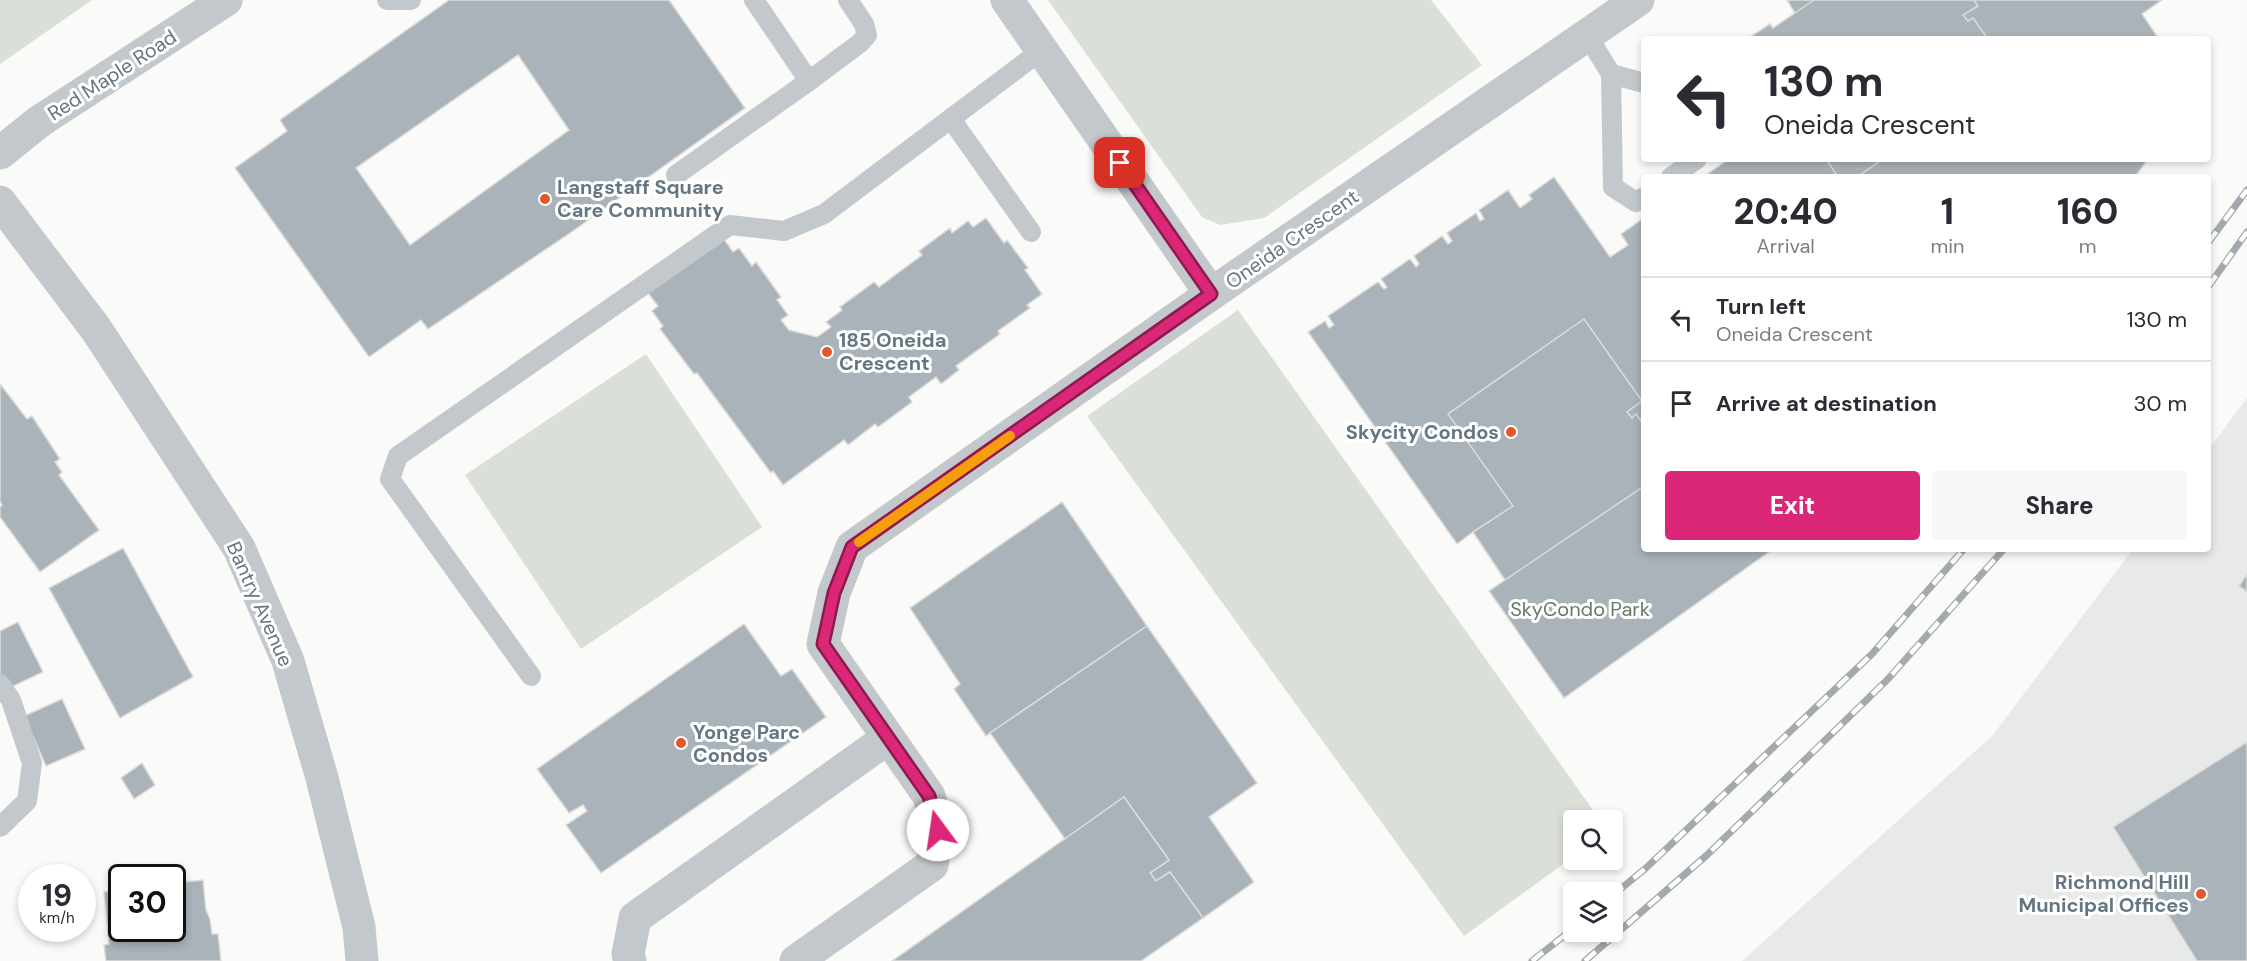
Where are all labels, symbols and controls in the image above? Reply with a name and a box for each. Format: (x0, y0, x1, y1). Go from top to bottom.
street label: Red Maple Road (43, 24, 181, 126)
text: 130 m (1764, 54, 1884, 109)
icon: left (1665, 60, 1743, 138)
text: Oneida Crescent (1764, 107, 1976, 142)
pin (1094, 137, 1145, 188)
icon: arrive (1103, 146, 1136, 179)
place label: Langstaff Square Care Community (557, 174, 724, 223)
street label: Oneida Crescent (1220, 183, 1364, 295)
text: 20:40 (1733, 188, 1838, 235)
text: 1 (1941, 188, 1954, 235)
text: 160 (2057, 188, 2119, 235)
marker: Langstaff Square Care Community (538, 192, 552, 206)
text: Arrival (1757, 233, 1815, 259)
text: min (1930, 233, 1965, 259)
text: m (2079, 233, 2097, 259)
text: Turn left (1716, 292, 1806, 321)
icon: left (1665, 303, 1698, 336)
text: 130 m (2127, 305, 2187, 334)
text: Oneida Crescent (1716, 321, 1873, 347)
place label: 185 Oneida Crescent (839, 327, 946, 376)
marker: 185 Oneida Crescent (820, 345, 834, 359)
icon: arrive (1665, 387, 1698, 420)
text: Arrive at destination (1716, 389, 1937, 418)
text: 30 m (2133, 389, 2187, 418)
place label: Skycity Condos (1346, 419, 1499, 445)
marker: Skycity Condos (1504, 425, 1518, 439)
button: Exit (1665, 471, 1920, 540)
button: Share (1932, 471, 2187, 540)
street label: Bantry Avenue (221, 537, 299, 671)
park label: SkyCondo Park (1510, 596, 1650, 622)
place label: Yonge Parc Condos (693, 719, 800, 768)
marker: Yonge Parc Condos (674, 736, 688, 750)
position arrow (906, 798, 970, 862)
map controls (1563, 810, 1623, 942)
button: search (1563, 810, 1623, 870)
speed limit sign: 30 (108, 864, 186, 942)
place label: Richmond Hill Municipal Offices (2019, 869, 2189, 918)
text: 19 (42, 876, 72, 915)
button: layers (1563, 882, 1623, 942)
marker: Richmond Hill Municipal Offices (2194, 887, 2208, 901)
text: km/h (39, 908, 75, 928)

